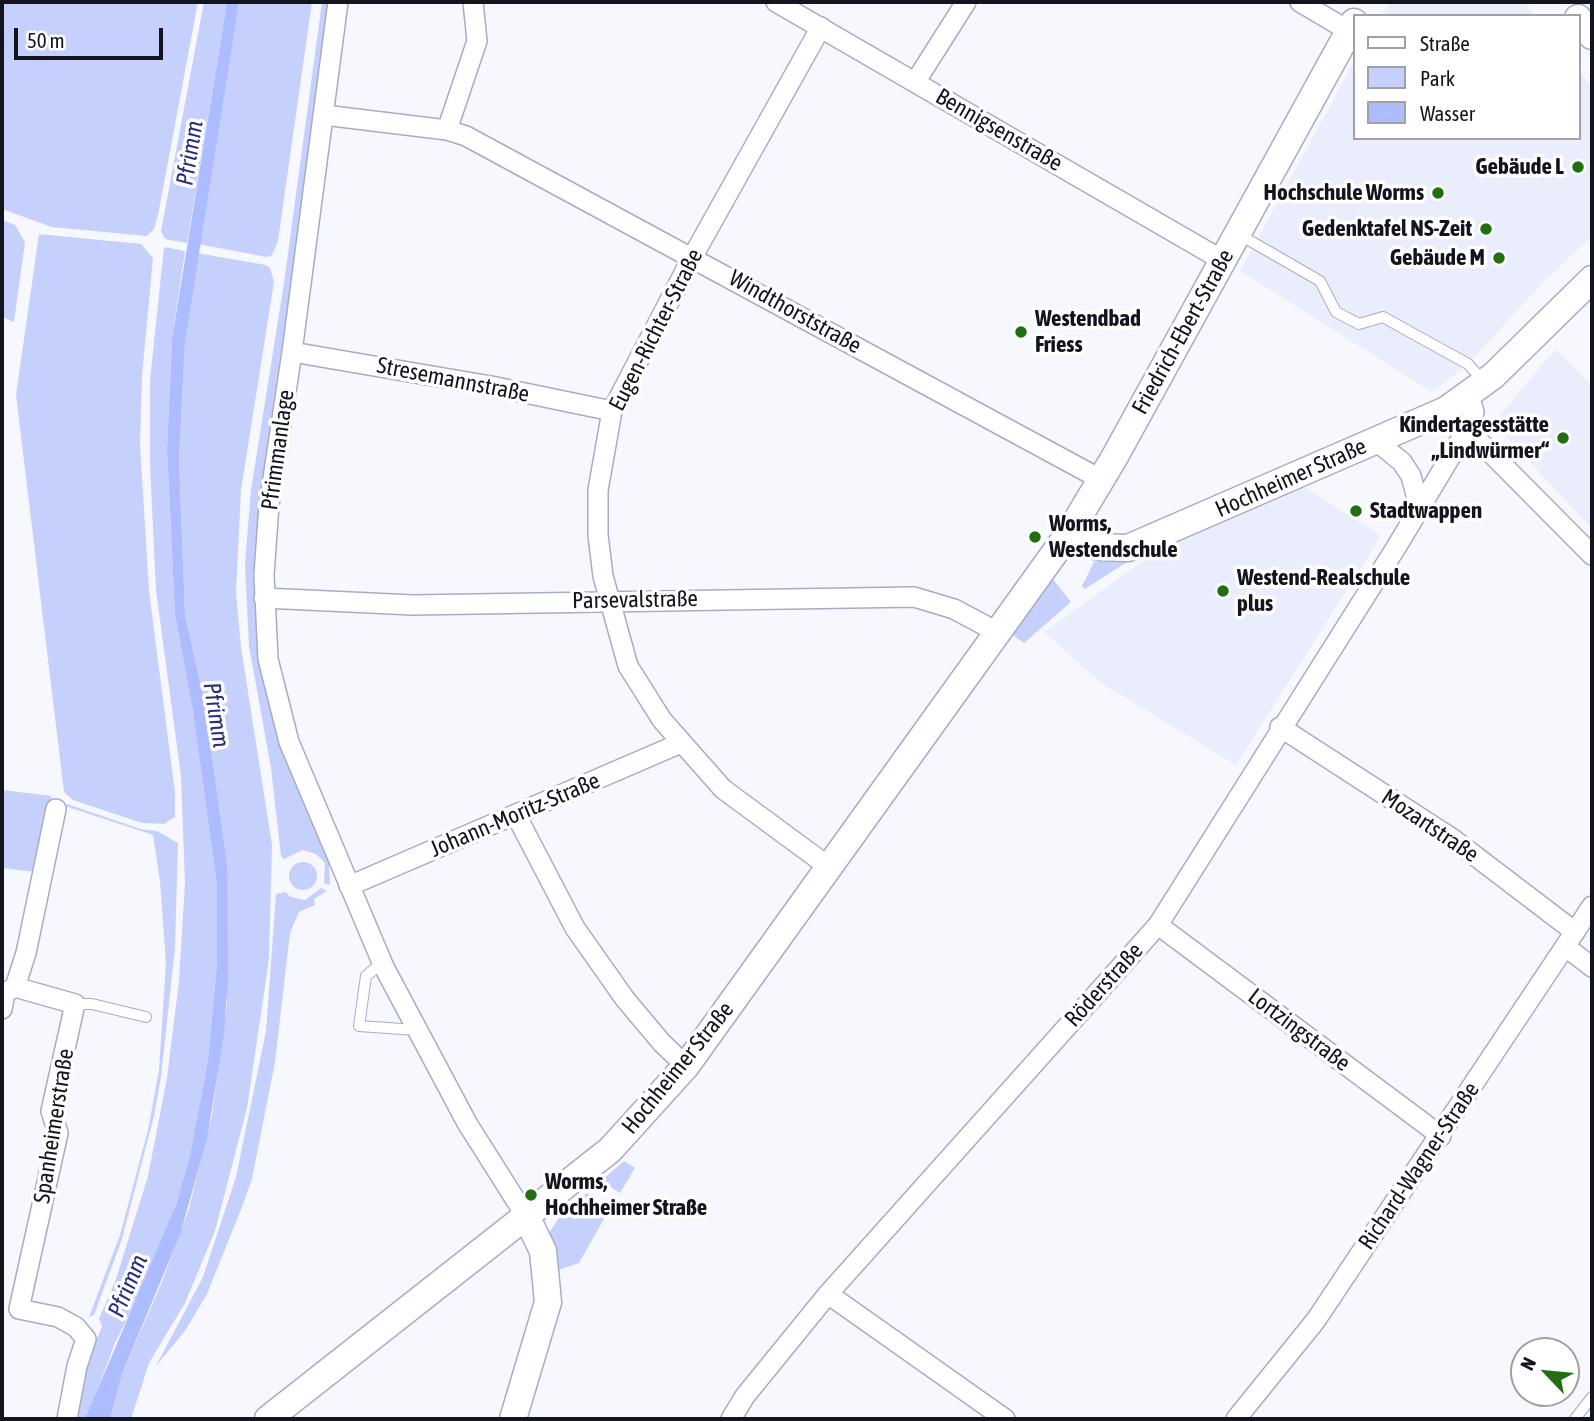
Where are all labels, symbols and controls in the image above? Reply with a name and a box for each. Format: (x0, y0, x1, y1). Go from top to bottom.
scale bar (18, 14, 166, 58)
legend (1352, 14, 1580, 140)
text: 50 m (27, 28, 65, 52)
text: Straße (1420, 31, 1470, 55)
text: Park (1420, 66, 1455, 90)
street label: Bennigsenstraße (931, 83, 1067, 177)
text: Wasser (1420, 101, 1475, 125)
water label: Pfrimm (171, 118, 209, 188)
place label: Gebäude L (1475, 153, 1564, 181)
marker: Gebäude L (1570, 159, 1586, 175)
place label: Hochschule Worms (1264, 179, 1424, 207)
marker: Hochschule Worms (1430, 185, 1446, 201)
place label: Gedenktafel NS-Zeit (1302, 215, 1472, 243)
marker: Gedenktafel NS-Zeit (1478, 221, 1494, 237)
street label: Eugen-Richter-Straße (603, 244, 709, 416)
place label: Gebäude M (1390, 244, 1485, 272)
street label: Friedrich-Ebert-Straße (1126, 245, 1240, 419)
marker: Gebäude M (1491, 250, 1507, 266)
street label: Windthorststraße (724, 264, 866, 360)
place label: Westendbad Friess (1035, 305, 1141, 359)
marker: Westendbad Friess (1013, 324, 1029, 340)
street label: Stresemannstraße (374, 352, 532, 408)
street label: Pfrimmanlage (256, 388, 300, 512)
place label: Kindertagesstätte „Lindwürmer“ (1399, 411, 1549, 465)
marker: Kindertagesstätte „Lindwürmer“ (1555, 430, 1571, 446)
street label: Hochheimer Straße (1211, 432, 1371, 524)
place label: Stadtwappen (1370, 497, 1482, 525)
marker: Stadtwappen (1348, 503, 1364, 519)
place label: Worms, Westendschule (1049, 510, 1178, 564)
marker: Worms, Westendschule (1027, 529, 1043, 545)
place label: Westend-Realschule plus (1237, 564, 1410, 618)
marker: Westend-Realschule plus (1215, 583, 1231, 599)
street label: Parsevalstraße (572, 585, 698, 615)
water label: Pfrimm (197, 680, 235, 750)
street label: Johann-Moritz-Straße (426, 767, 604, 863)
street label: Mozartstraße (1376, 783, 1484, 869)
street label: Röderstraße (1059, 937, 1149, 1033)
street label: Lortzingstraße (1243, 983, 1355, 1077)
street label: Hochheimer Straße (616, 996, 740, 1140)
street label: Spanheimerstraße (28, 1047, 80, 1205)
street label: Richard-Wagner-Straße (1353, 1077, 1485, 1255)
place label: Worms, Hochheimer Straße (545, 1168, 707, 1222)
marker: Worms, Hochheimer Straße (523, 1187, 539, 1203)
water label: Pfrimm (102, 1250, 154, 1322)
north arrow (1510, 1337, 1580, 1407)
text: N (1516, 1354, 1540, 1374)

